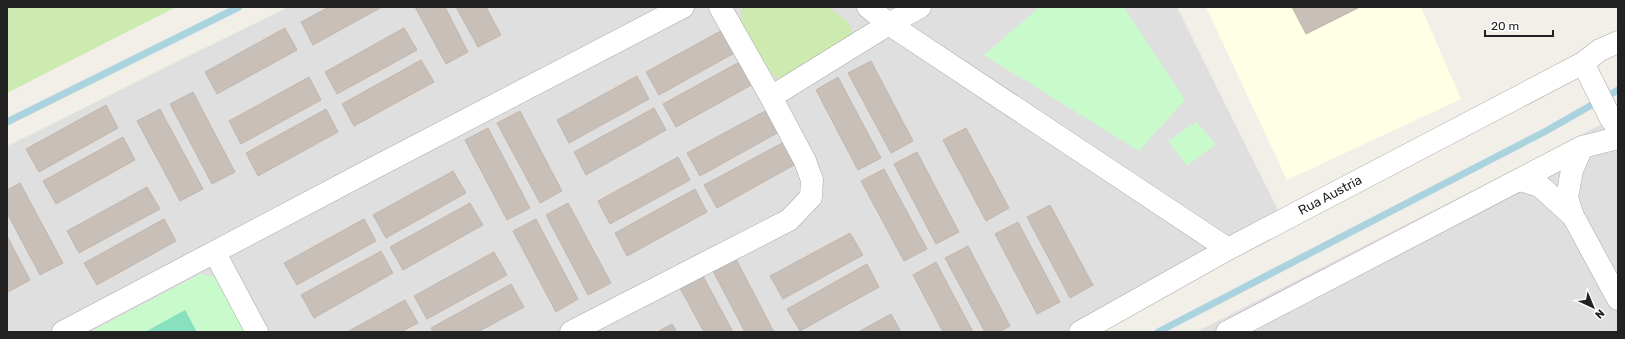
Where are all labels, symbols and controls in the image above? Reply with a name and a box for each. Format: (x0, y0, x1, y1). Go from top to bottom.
scale bar (1485, 12, 1553, 38)
text: 20 m (1491, 19, 1519, 33)
street label: Rua Austria (1296, 172, 1364, 218)
north arrow (1573, 287, 1613, 327)
text: N (1592, 306, 1607, 321)

